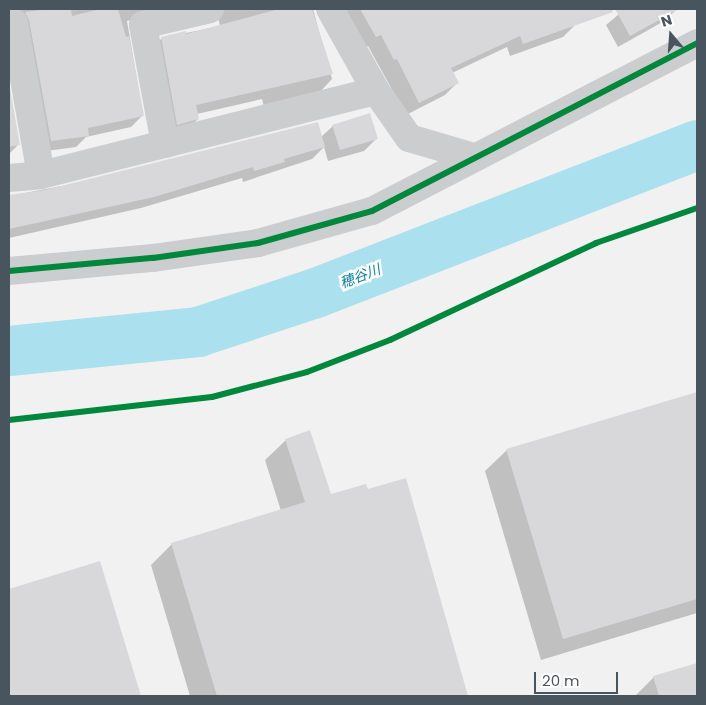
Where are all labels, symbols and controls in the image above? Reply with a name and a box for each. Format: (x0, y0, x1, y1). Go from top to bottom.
north arrow (646, 10, 696, 60)
text: N (658, 10, 674, 32)
water label: 穂谷川 (337, 261, 383, 291)
scale bar (536, 662, 620, 694)
text: 20 m (542, 670, 580, 691)

